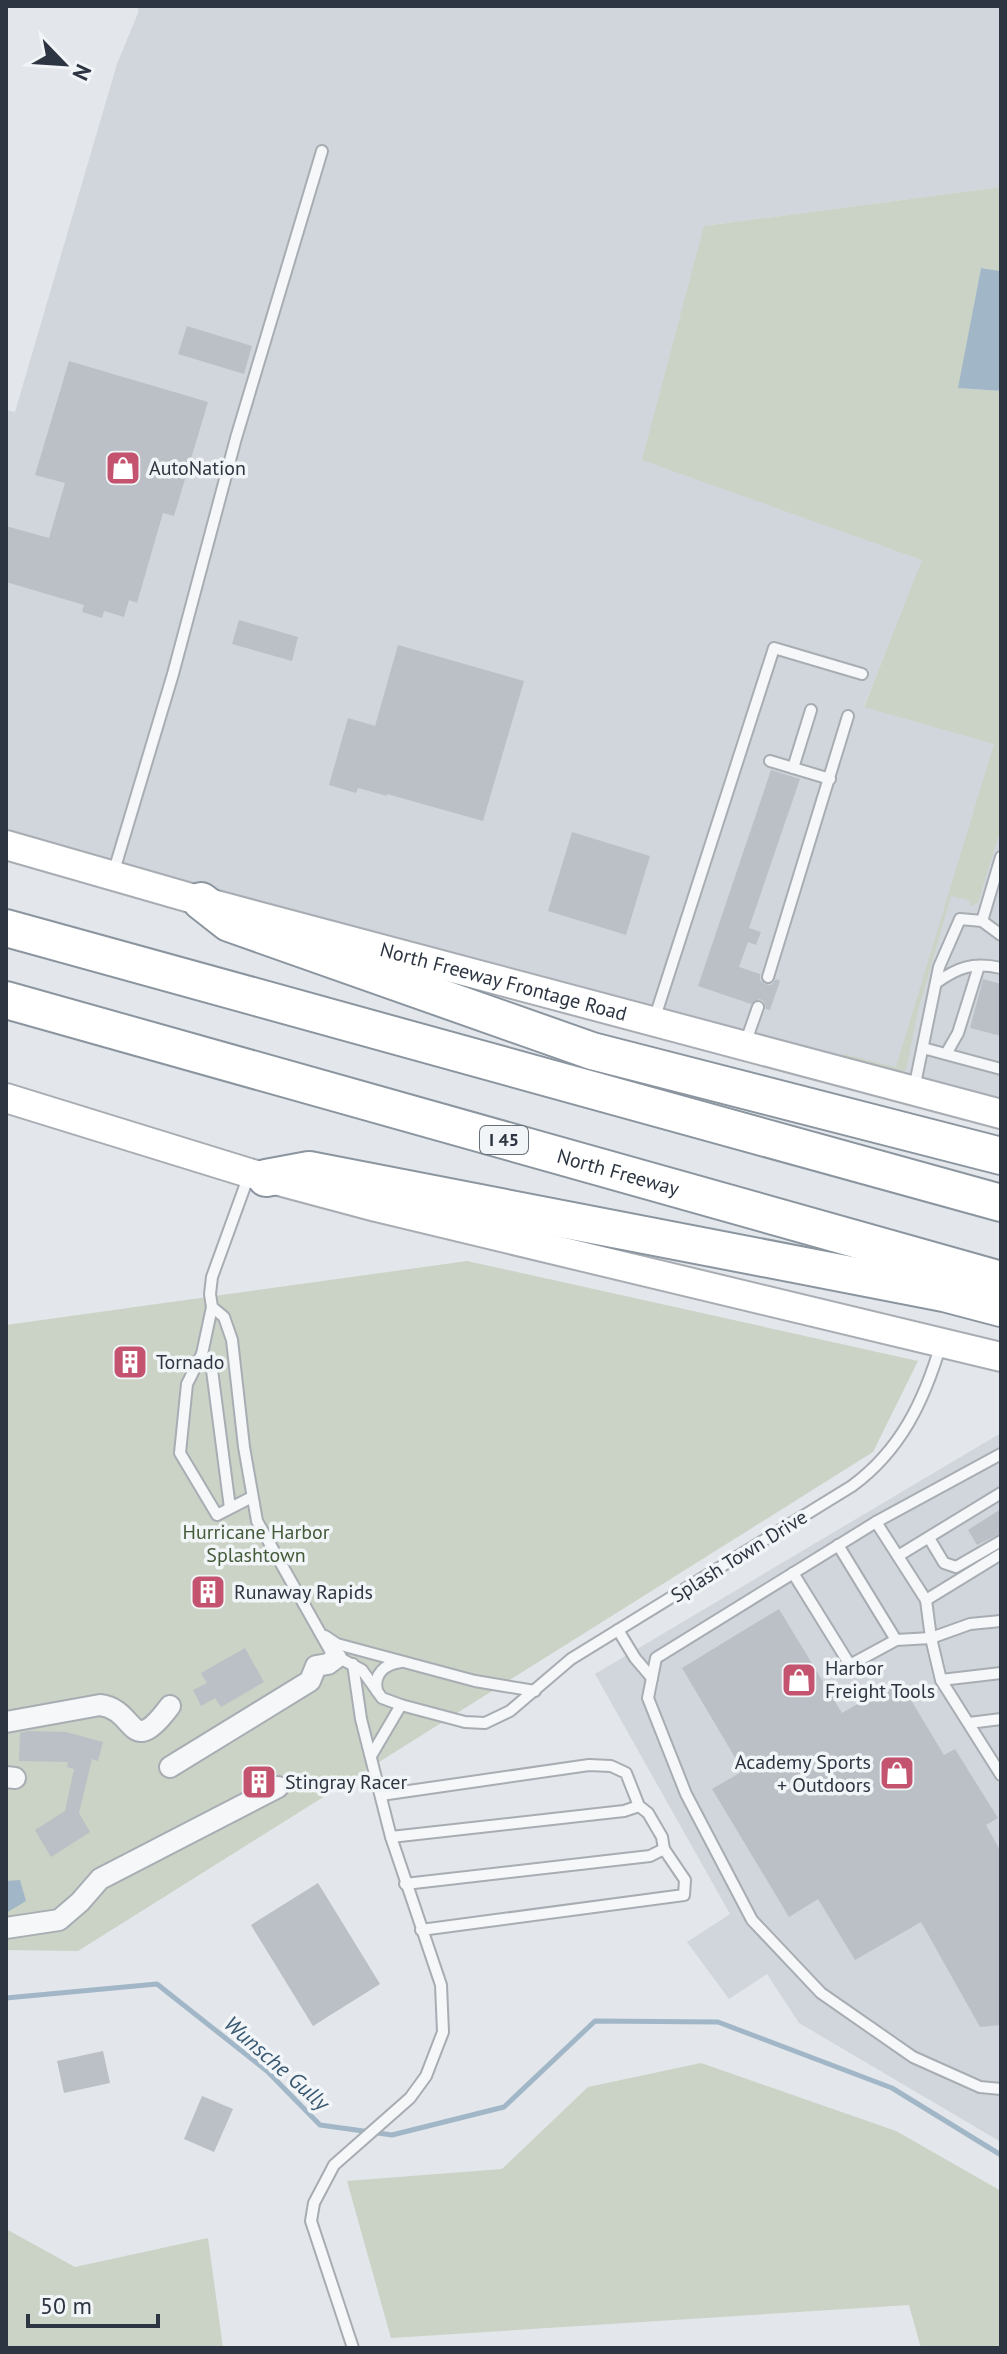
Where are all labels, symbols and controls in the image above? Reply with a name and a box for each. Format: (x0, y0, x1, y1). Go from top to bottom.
north arrow (24, 24, 104, 104)
text: N (66, 60, 98, 85)
shop icon: AutoNation (104, 449, 142, 487)
place label: AutoNation (149, 455, 246, 481)
street label: North Freeway Frontage Road (377, 936, 630, 1027)
road number: I 45 (480, 1126, 528, 1154)
street label: North Freeway (554, 1143, 683, 1202)
building icon: Tornado (111, 1343, 149, 1381)
place label: Tornado (156, 1349, 224, 1375)
street label: Splash Town Drive (666, 1504, 812, 1608)
park label: Hurricane Harbor Splashtown (182, 1519, 330, 1568)
building icon: Runaway Rapids (189, 1573, 227, 1611)
place label: Runaway Rapids (234, 1579, 373, 1605)
place label: Harbor Freight Tools (825, 1655, 935, 1704)
shop icon: Harbor Freight Tools (780, 1661, 818, 1699)
place label: Academy Sports + Outdoors (735, 1749, 871, 1798)
shop icon: Academy Sports + Outdoors (878, 1754, 916, 1792)
building icon: Stingray Racer (240, 1763, 278, 1801)
place label: Stingray Racer (285, 1769, 407, 1795)
water label: Wunsche Gully (218, 2010, 337, 2117)
scale bar (28, 2278, 158, 2328)
text: 50 m (40, 2290, 92, 2321)

